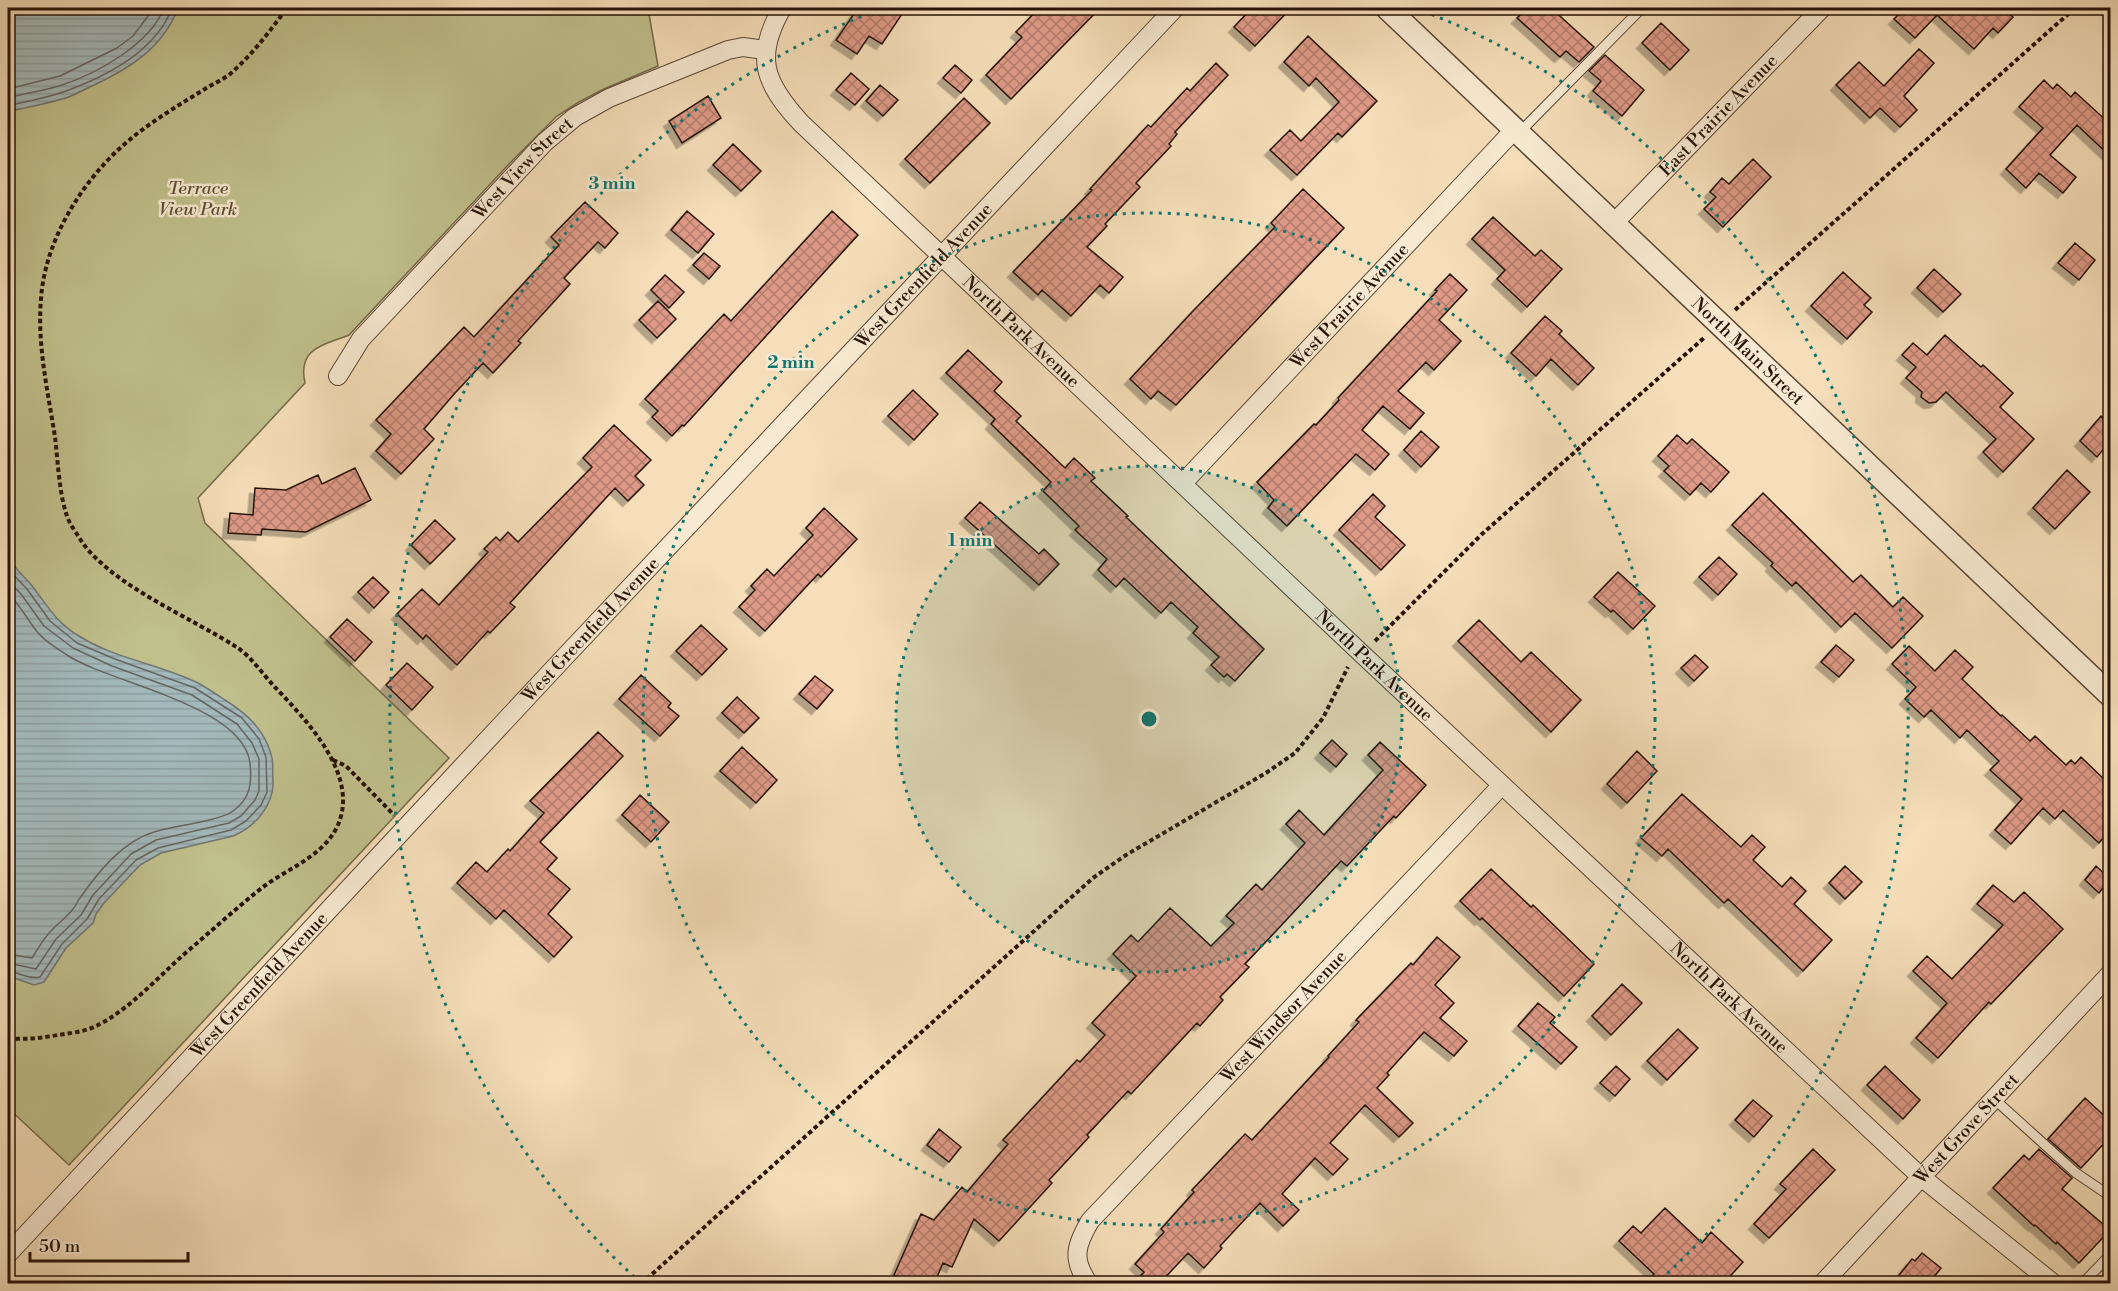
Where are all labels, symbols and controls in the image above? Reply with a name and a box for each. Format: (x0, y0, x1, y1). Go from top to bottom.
street label: East Prairie Avenue (1654, 50, 1783, 181)
street label: West View Street (467, 112, 579, 225)
text: 3 min (589, 172, 635, 195)
park label: Terrace View Park (159, 177, 237, 221)
street label: West Greenfield Avenue (849, 198, 998, 354)
street label: West Prairie Avenue (1285, 239, 1414, 374)
street label: North Park Avenue (957, 271, 1084, 393)
street label: North Main Street (1686, 292, 1809, 411)
text: 2 min (767, 351, 815, 374)
text: 1 min (948, 529, 992, 552)
street label: West Greenfield Avenue (516, 552, 665, 708)
street label: North Park Avenue (1310, 605, 1438, 727)
centre of rings (1139, 709, 1159, 729)
street label: West Greenfield Avenue (185, 907, 333, 1064)
street label: North Park Avenue (1665, 937, 1793, 1059)
street label: West Windsor Avenue (1215, 946, 1352, 1088)
street label: West Grove Street (1909, 1068, 2024, 1190)
scale bar (30, 1225, 188, 1263)
text: 50 m (39, 1235, 81, 1258)

